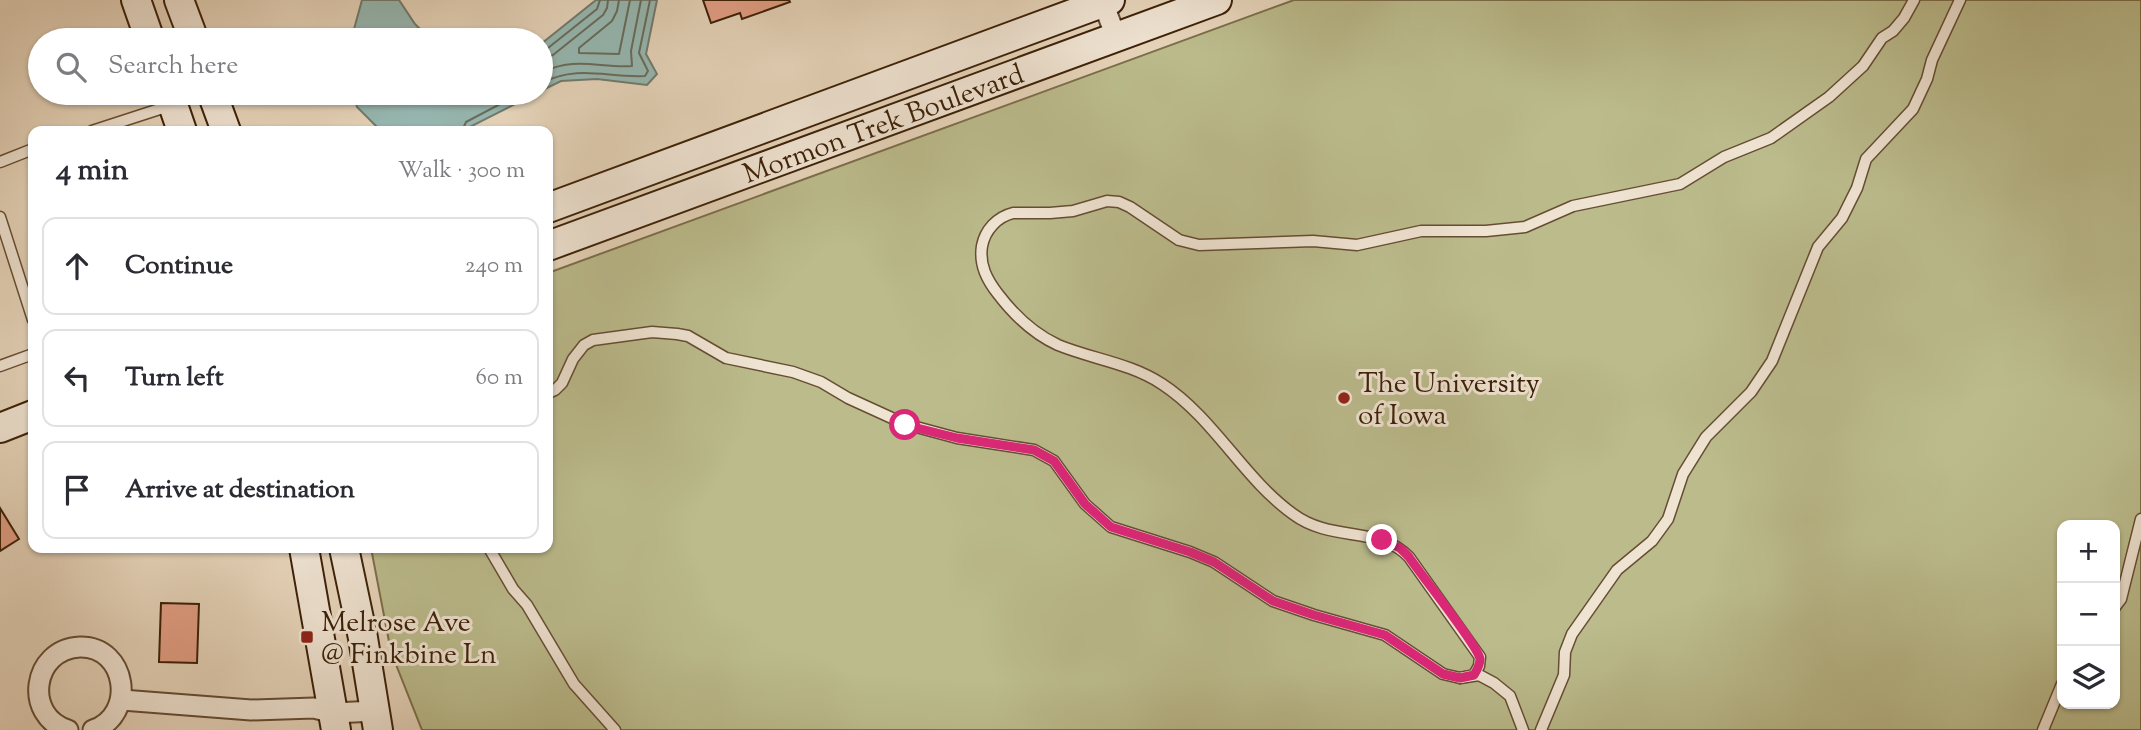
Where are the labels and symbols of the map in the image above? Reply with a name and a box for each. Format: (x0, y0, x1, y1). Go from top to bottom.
street label: Mormon Trek Boulevard (738, 56, 1030, 196)
place label: The University of Iowa (1358, 365, 1540, 437)
marker: The University of Iowa (1336, 390, 1352, 406)
route start (889, 409, 920, 440)
route end (1366, 524, 1397, 555)
place label: Melrose Ave @ Finkbine Ln (321, 604, 497, 676)
marker: Melrose Ave @ Finkbine Ln (299, 629, 315, 645)

